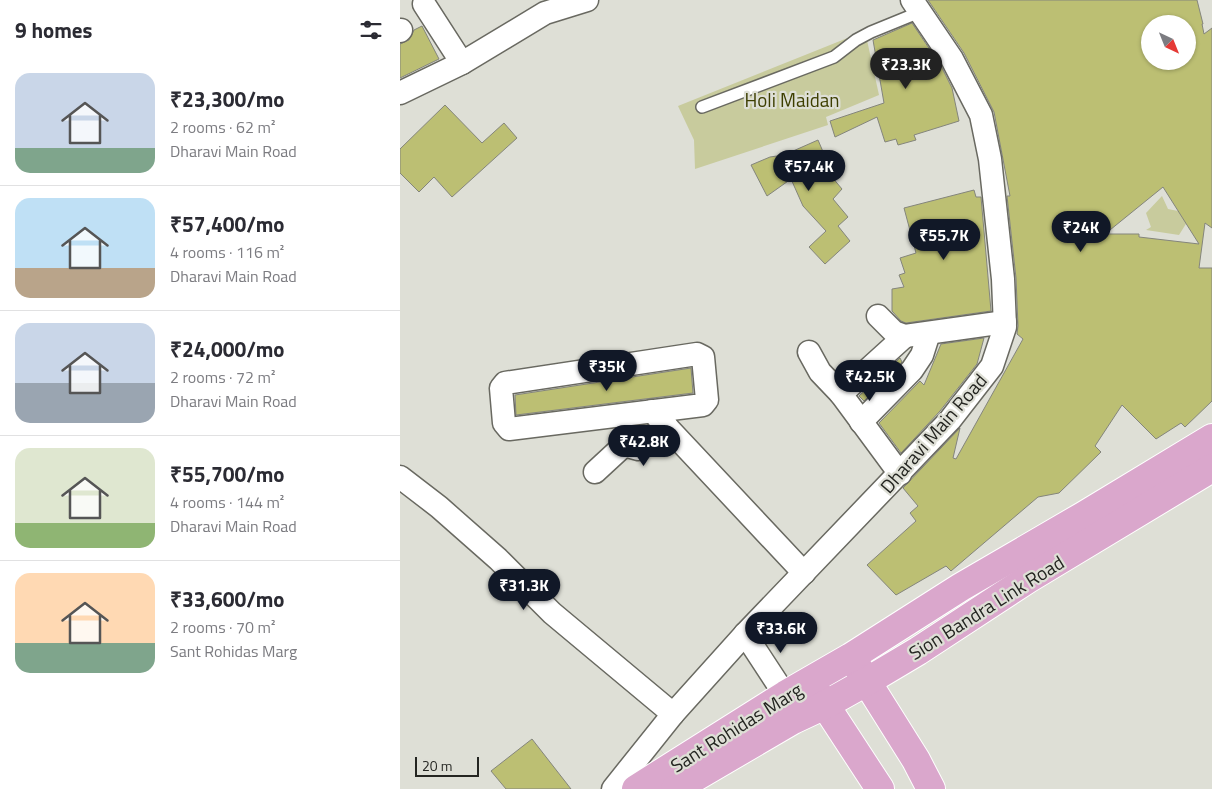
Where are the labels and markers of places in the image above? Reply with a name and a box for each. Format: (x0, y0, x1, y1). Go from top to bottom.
pin: ₹23.3K (865, 48, 947, 90)
pin: ₹57.4K (768, 150, 850, 192)
pin: ₹24K (1051, 210, 1111, 253)
pin: ₹55.7K (903, 218, 985, 261)
pin: ₹35K (577, 350, 637, 392)
pin: ₹42.5K (829, 360, 911, 402)
pin: ₹42.8K (603, 424, 685, 467)
pin: ₹31.3K (483, 568, 565, 611)
pin: ₹33.6K (740, 612, 822, 654)

